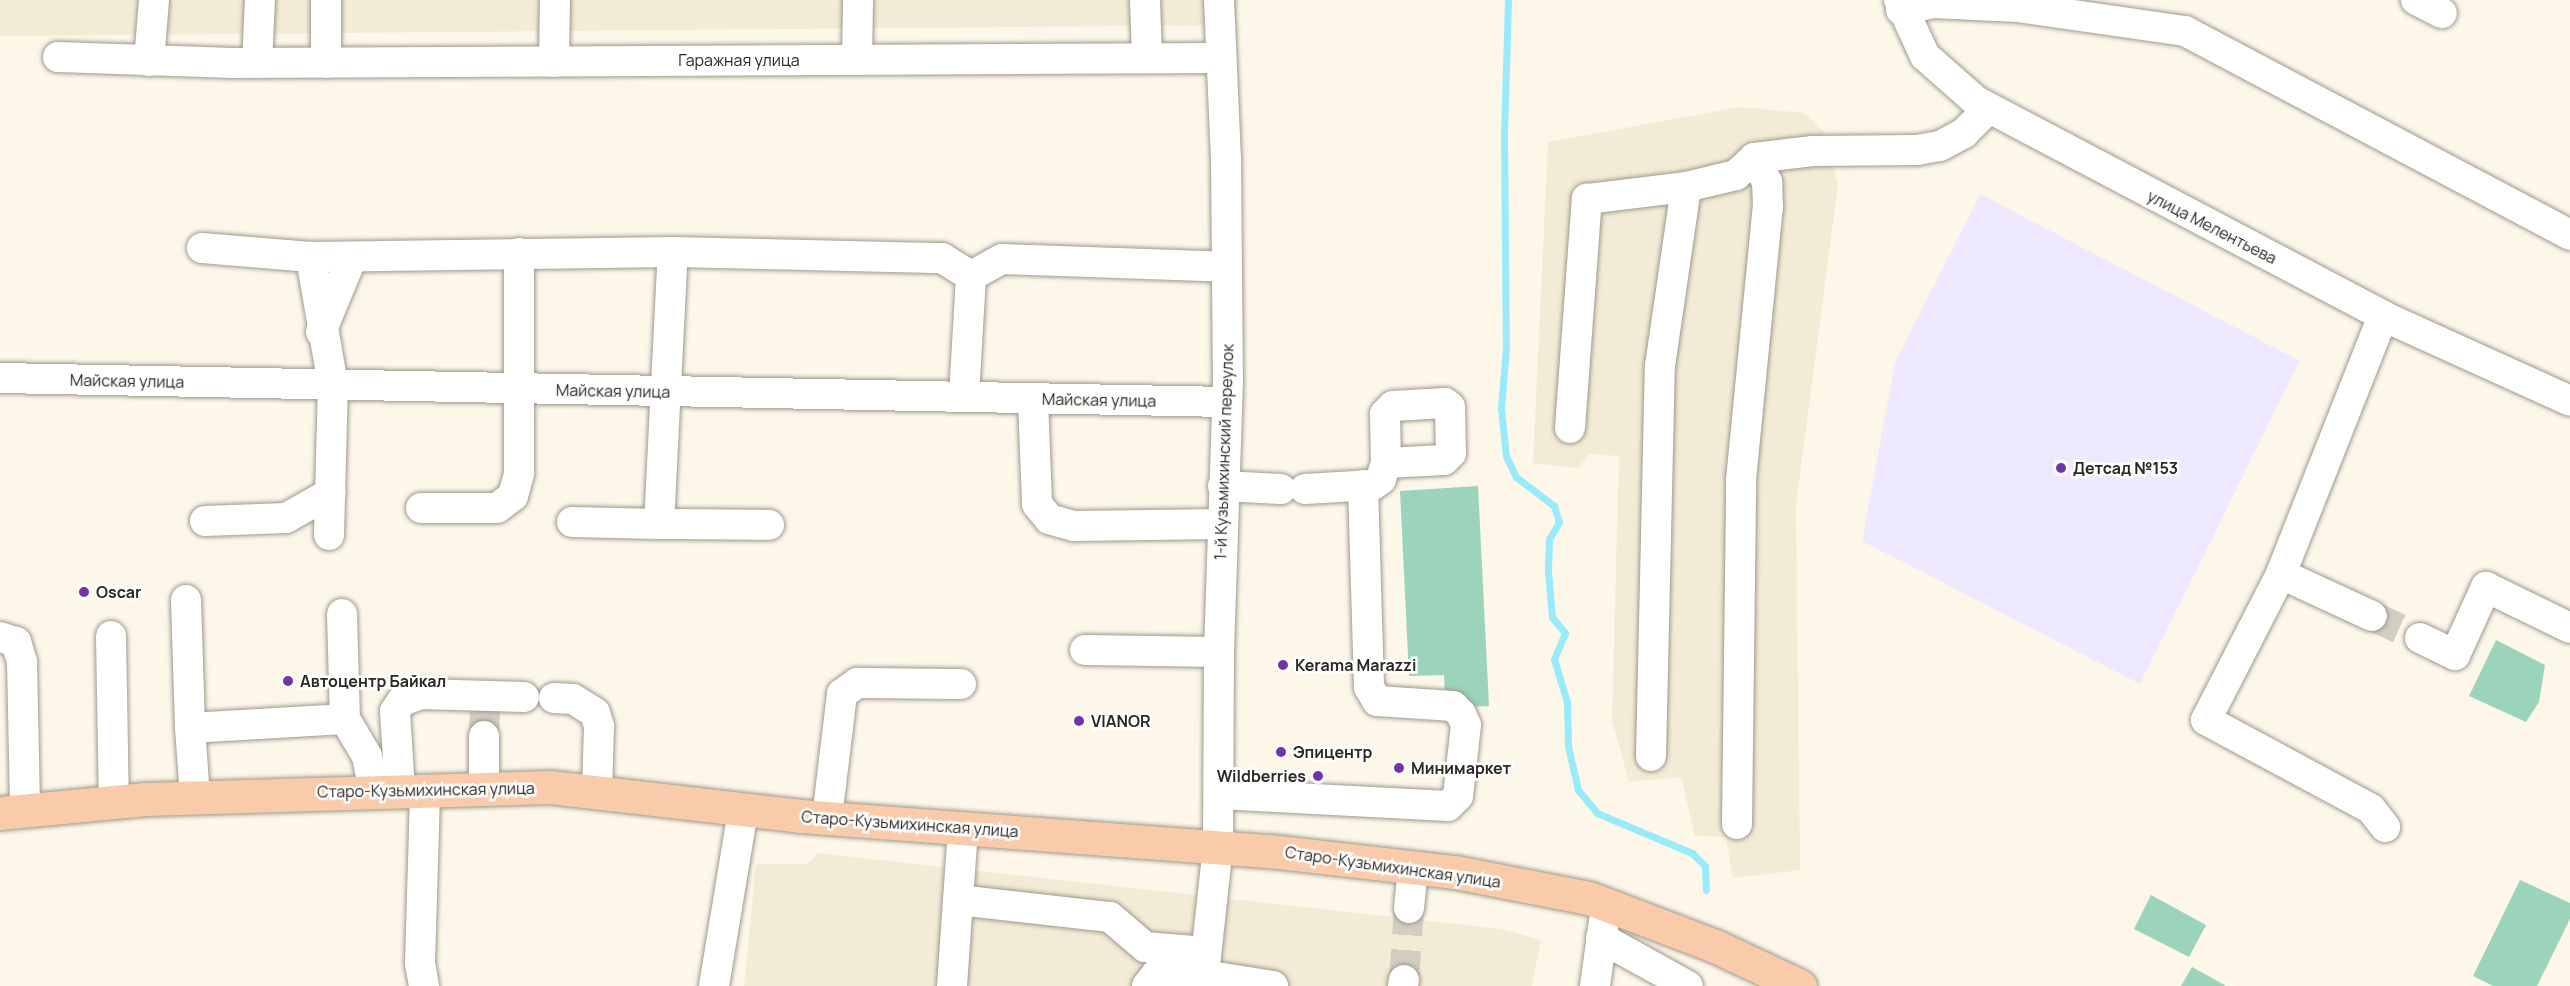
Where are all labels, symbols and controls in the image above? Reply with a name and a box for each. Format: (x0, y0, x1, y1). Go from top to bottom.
street label: Гаражная улица (678, 50, 800, 70)
street label: улица Мелентьева (2144, 186, 2280, 268)
street label: 1-й Кузьмихинский переулок (1211, 344, 1237, 560)
street label: Майская улица (70, 370, 184, 392)
street label: Майская улица (556, 380, 670, 402)
street label: Майская улица (1042, 389, 1156, 411)
place label: Детсад №153 (2073, 458, 2178, 478)
marker: Детсад №153 (2054, 461, 2068, 475)
place label: Oscar (96, 582, 141, 602)
marker: Oscar (77, 585, 91, 599)
place label: Kerama Marazzi (1295, 655, 1416, 675)
marker: Kerama Marazzi (1276, 658, 1290, 672)
place label: Автоцентр Байкал (300, 671, 446, 691)
marker: Автоцентр Байкал (281, 674, 295, 688)
place label: VIANOR (1091, 711, 1151, 731)
marker: VIANOR (1072, 714, 1086, 728)
place label: Эпицентр (1293, 742, 1372, 762)
marker: Эпицентр (1274, 745, 1288, 759)
place label: Минимаркет (1411, 758, 1511, 778)
marker: Минимаркет (1392, 761, 1406, 775)
place label: Wildberries (1217, 766, 1306, 786)
marker: Wildberries (1311, 769, 1325, 783)
street label: Старо-Кузьмихинская улица (317, 779, 535, 801)
street label: Старо-Кузьмихинская улица (801, 807, 1019, 841)
street label: Старо-Кузьмихинская улица (1284, 842, 1502, 892)

